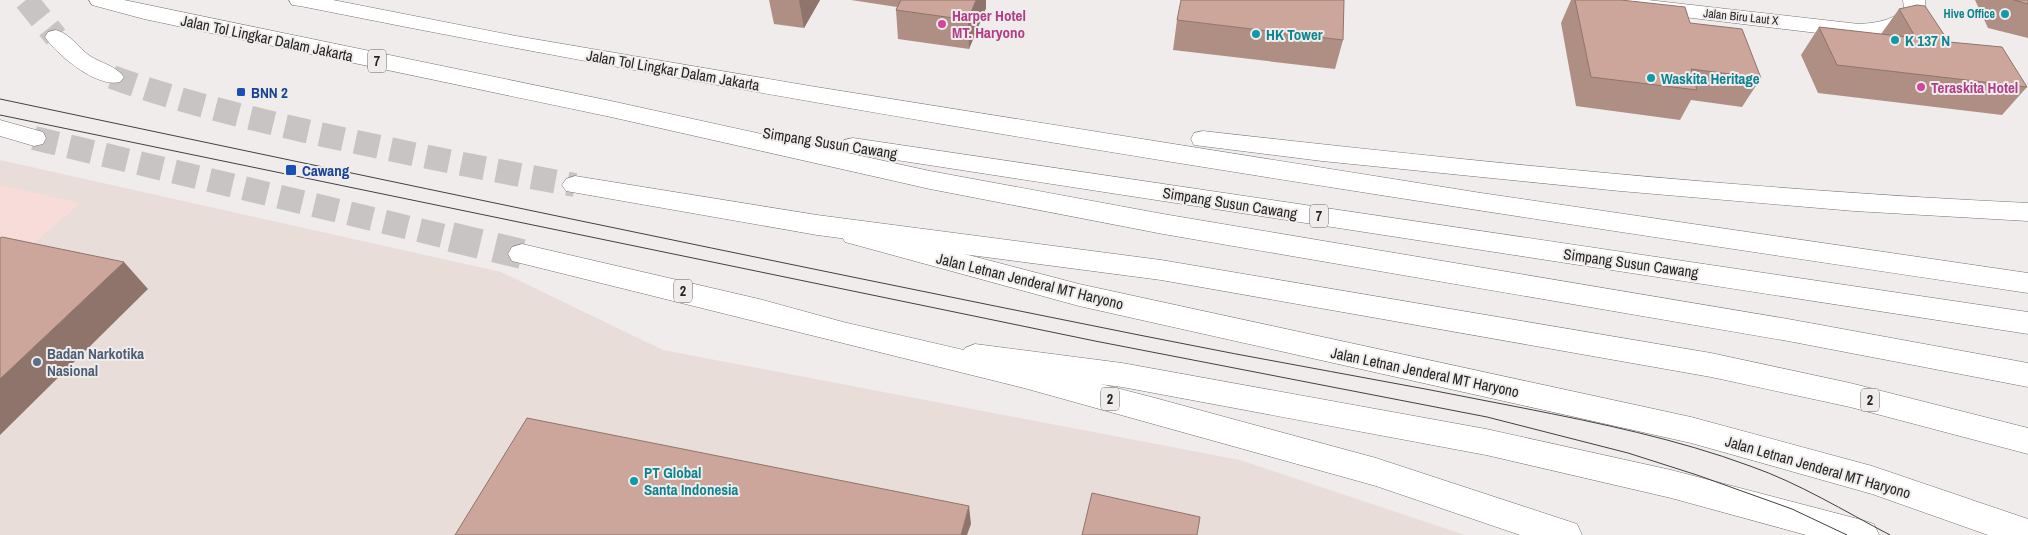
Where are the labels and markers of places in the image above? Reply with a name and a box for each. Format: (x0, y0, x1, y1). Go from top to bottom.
place label: Harper Hotel MT. Haryono (952, 5, 1026, 43)
place label: Hive Office (1944, 6, 1996, 22)
marker: Hive Office (1999, 8, 2011, 20)
marker: Harper Hotel MT. Haryono (936, 18, 948, 30)
place label: HK Tower (1266, 24, 1323, 45)
marker: HK Tower (1250, 28, 1262, 40)
place label: K 137 N (1905, 30, 1950, 51)
marker: K 137 N (1889, 34, 1901, 46)
place label: Waskita Heritage (1661, 68, 1760, 89)
marker: Waskita Heritage (1645, 72, 1657, 84)
place label: Teraskita Hotel (1931, 77, 2018, 98)
marker: Teraskita Hotel (1915, 81, 1927, 93)
place label: BNN 2 (251, 82, 288, 103)
marker: BNN 2 (235, 86, 247, 98)
place label: Cawang (302, 160, 350, 181)
marker: Cawang (284, 163, 298, 177)
place label: Badan Narkotika Nasional (47, 343, 144, 381)
marker: Badan Narkotika Nasional (31, 356, 43, 368)
place label: PT Global Santa Indonesia (644, 462, 738, 500)
marker: PT Global Santa Indonesia (628, 475, 640, 487)

